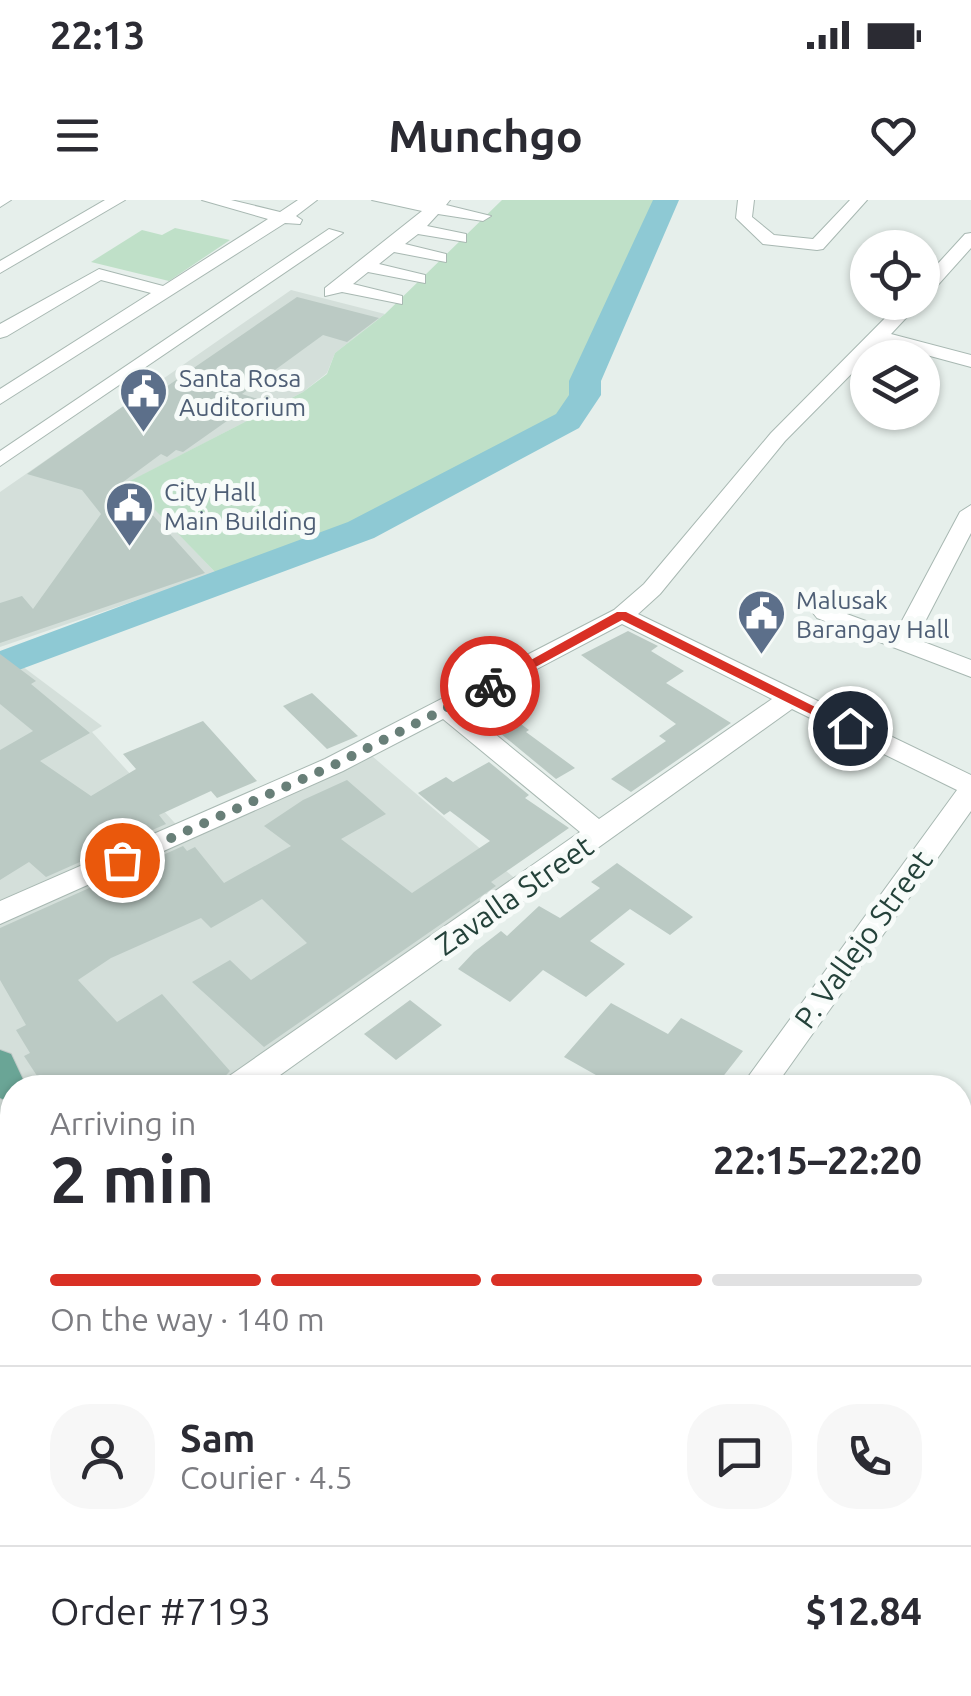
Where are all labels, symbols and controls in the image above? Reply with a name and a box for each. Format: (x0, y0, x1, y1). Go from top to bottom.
text: 22:13 (50, 14, 145, 56)
icon: menu (50, 108, 105, 163)
icon: heart (866, 108, 921, 163)
text: Munchgo (388, 110, 583, 161)
map controls (850, 230, 940, 430)
button: locate (850, 230, 940, 320)
button: layers (850, 340, 940, 430)
place label: Santa Rosa Auditorium (179, 364, 306, 421)
public building icon: Santa Rosa Auditorium (118, 366, 170, 434)
place label: City Hall Main Building (164, 478, 317, 535)
public building icon: City Hall Main Building (103, 480, 155, 548)
place label: Malusak Barangay Hall (796, 586, 950, 643)
public building icon: Malusak Barangay Hall (735, 588, 787, 656)
courier (440, 636, 540, 736)
icon: bike (463, 659, 518, 714)
pin (808, 686, 893, 771)
icon: home (823, 701, 878, 756)
pin (80, 818, 165, 903)
street label: Zavalla Street (429, 828, 599, 962)
icon: bag (95, 833, 150, 888)
street label: P. Vallejo Street (787, 843, 939, 1035)
text: Arriving in (50, 1105, 196, 1141)
text: 22:15–22:20 (713, 1139, 922, 1181)
text: 2 min (50, 1142, 214, 1215)
text: On the way · 140 m (50, 1301, 325, 1337)
button: person (50, 1404, 155, 1509)
button: chat (687, 1404, 792, 1509)
button: phone (817, 1404, 922, 1509)
text: Sam (180, 1417, 255, 1459)
text: Courier · 4.5 (180, 1459, 353, 1495)
text: Order #7193 (50, 1590, 271, 1632)
text: $12.84 (805, 1590, 922, 1632)

